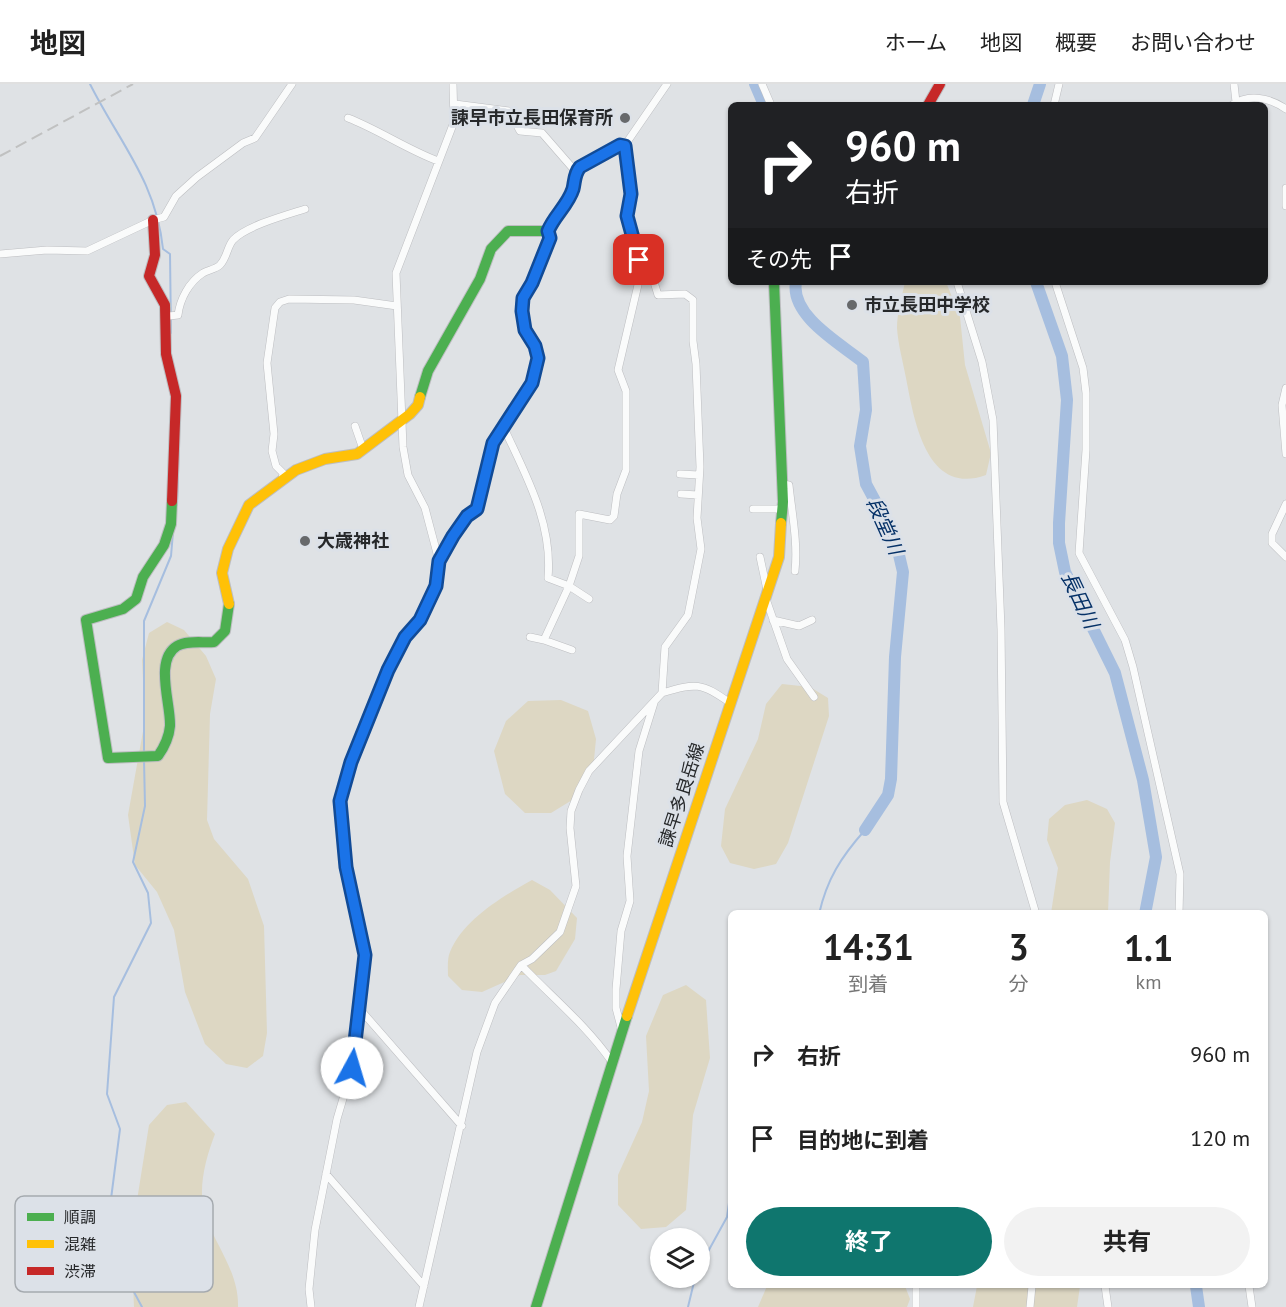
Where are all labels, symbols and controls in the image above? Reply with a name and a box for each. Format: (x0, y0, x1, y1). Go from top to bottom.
text: 地図 (30, 24, 86, 61)
text: ホーム (885, 29, 947, 56)
text: 地図 (980, 29, 1022, 56)
text: 概要 (1055, 29, 1097, 56)
text: お問い合わせ (1130, 29, 1256, 56)
place label: 諫早市立長田保育所 (451, 106, 613, 129)
marker: 諫早市立長田保育所 (618, 111, 632, 125)
text: 960 m (845, 118, 961, 173)
icon: right (746, 126, 824, 204)
text: 右折 (845, 175, 899, 209)
pin (613, 234, 664, 285)
icon: arrive (824, 240, 857, 273)
icon: arrive (622, 243, 655, 276)
text: その先 (746, 245, 812, 273)
place label: 市立長田中学校 (864, 293, 990, 316)
marker: 市立長田中学校 (845, 298, 859, 312)
water label: 段堂川 (861, 493, 910, 561)
place label: 大歳神社 (317, 529, 389, 552)
marker: 大歳神社 (298, 534, 312, 548)
water label: 長田川 (1056, 567, 1105, 634)
street label: 諫早多良岳線 (654, 740, 709, 850)
text: 14:31 (823, 923, 914, 970)
text: 3 (1009, 923, 1029, 970)
text: 1.1 (1124, 924, 1173, 971)
text: km (1136, 969, 1161, 995)
text: 到着 (848, 971, 888, 997)
text: 分 (1009, 971, 1029, 997)
position arrow (320, 1036, 384, 1100)
icon: right (746, 1038, 779, 1071)
text: 960 m (1190, 1040, 1250, 1068)
text: 右折 (797, 1042, 841, 1070)
icon: arrive (746, 1122, 779, 1155)
text: 120 m (1190, 1124, 1250, 1152)
text: 目的地に到着 (797, 1126, 929, 1154)
legend (15, 1196, 213, 1292)
text: 順調 (64, 1207, 96, 1227)
button: 終了 (746, 1207, 992, 1276)
button: 共有 (1004, 1207, 1250, 1276)
map controls (650, 1228, 710, 1288)
button: layers (650, 1228, 710, 1288)
text: 混雑 (64, 1234, 96, 1254)
text: 渋滞 (64, 1261, 96, 1281)

